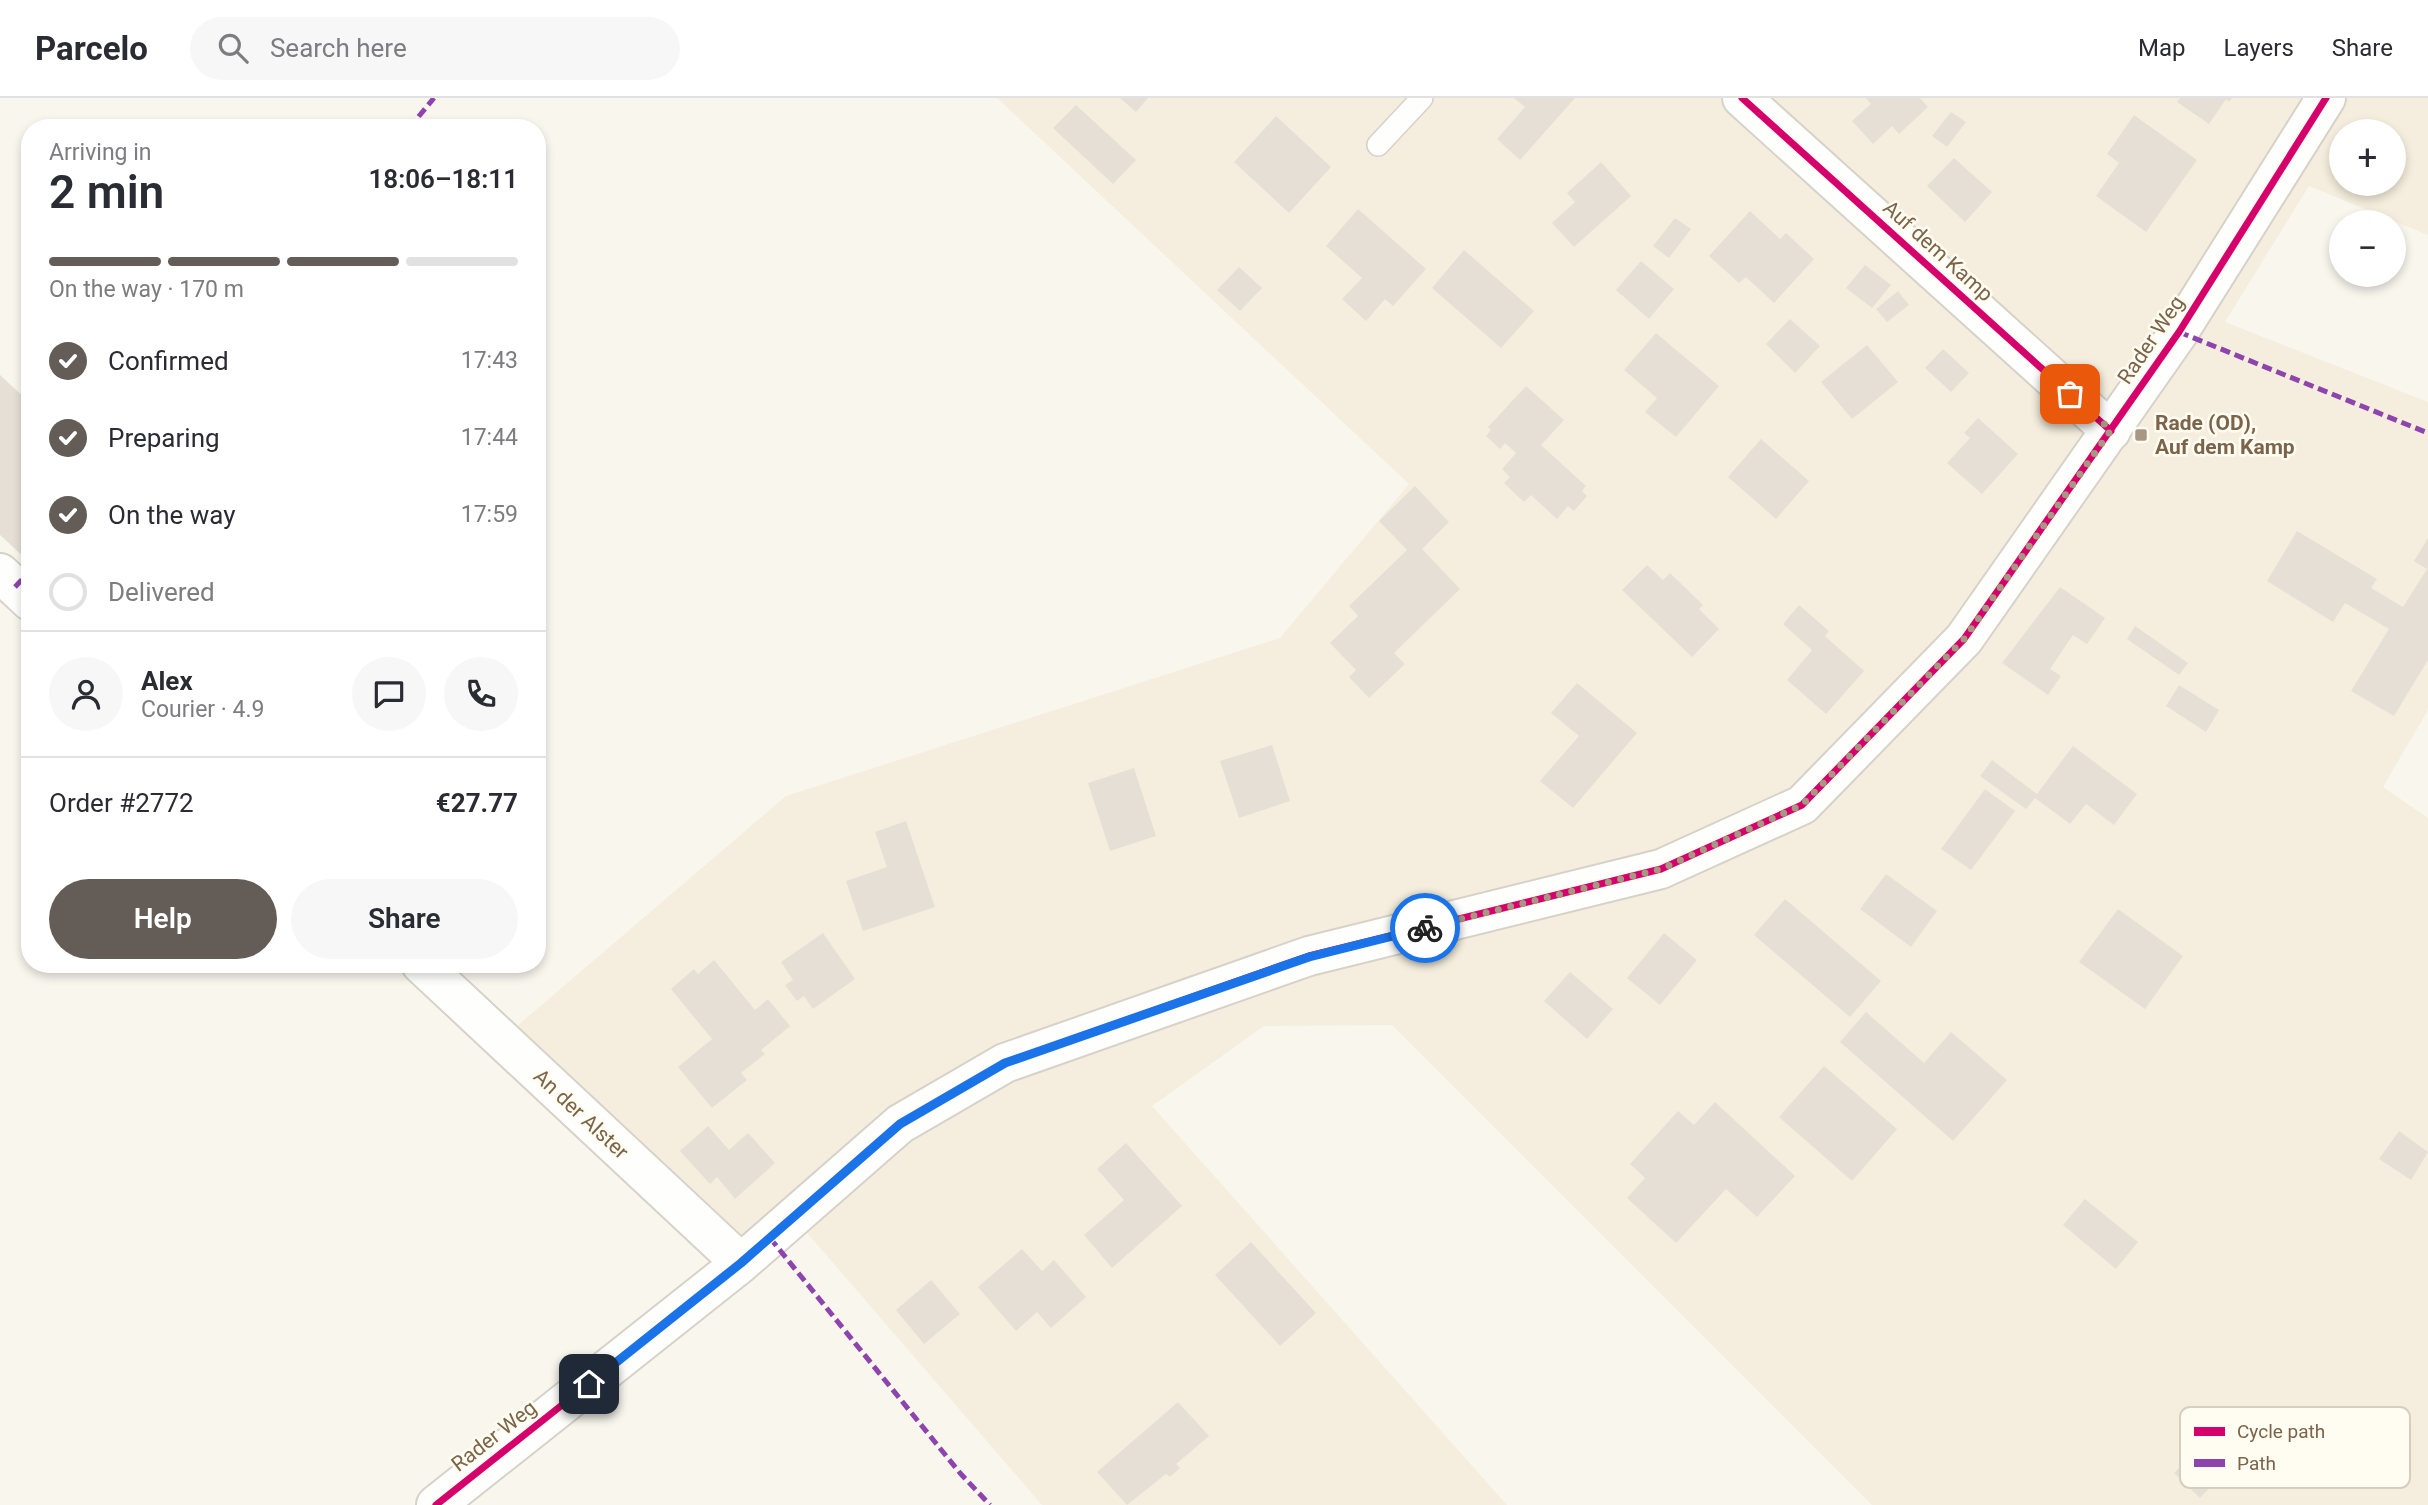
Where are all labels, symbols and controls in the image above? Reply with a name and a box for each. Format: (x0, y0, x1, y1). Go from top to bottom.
search box (190, 17, 680, 80)
text: Parcelo (35, 29, 148, 68)
icon: search (214, 29, 252, 67)
text: Search here (270, 33, 407, 63)
text: Map (2138, 34, 2186, 62)
text: Layers (2224, 34, 2294, 62)
text: Share (2332, 34, 2393, 62)
map controls (2329, 119, 2406, 287)
button: + (2329, 119, 2406, 196)
text: Arriving in (49, 139, 152, 166)
text: 18:06–18:11 (368, 164, 518, 194)
text: 2 min (49, 165, 164, 219)
street label: Auf dem Kamp (1878, 196, 1998, 306)
button: − (2329, 210, 2406, 287)
text: On the way · 170 m (49, 276, 244, 303)
street label: Rader Weg (2113, 291, 2189, 389)
icon: check (49, 342, 87, 380)
text: Confirmed (108, 346, 229, 376)
text: 17:43 (461, 347, 518, 374)
pin (2040, 364, 2100, 424)
icon: bag (2051, 375, 2089, 413)
place label: Rade (OD), Auf dem Kamp (2155, 411, 2295, 459)
icon: check (49, 419, 87, 457)
text: Preparing (108, 423, 220, 453)
text: 17:44 (461, 424, 518, 451)
marker: Rade (OD), Auf dem Kamp (2133, 427, 2149, 443)
icon: check (49, 496, 87, 534)
text: On the way (108, 500, 236, 530)
text: 17:59 (461, 501, 518, 528)
text: Delivered (108, 577, 215, 607)
button: person (49, 657, 123, 731)
button: chat (352, 657, 426, 731)
button: phone (444, 657, 518, 731)
text: Alex (141, 666, 193, 696)
text: Courier · 4.9 (141, 696, 264, 723)
text: Order #2772 (49, 788, 194, 818)
text: €27.77 (436, 788, 518, 818)
button: Help (49, 879, 277, 959)
button: Share (291, 879, 518, 959)
courier (1390, 893, 1460, 963)
icon: bike (1406, 909, 1444, 947)
street label: An der Alster (529, 1064, 633, 1164)
pin (559, 1354, 619, 1414)
icon: home (570, 1365, 608, 1403)
street label: Rader Weg (447, 1395, 541, 1477)
legend (2180, 1407, 2410, 1488)
text: Cycle path (2237, 1420, 2325, 1443)
text: Path (2237, 1452, 2276, 1475)

